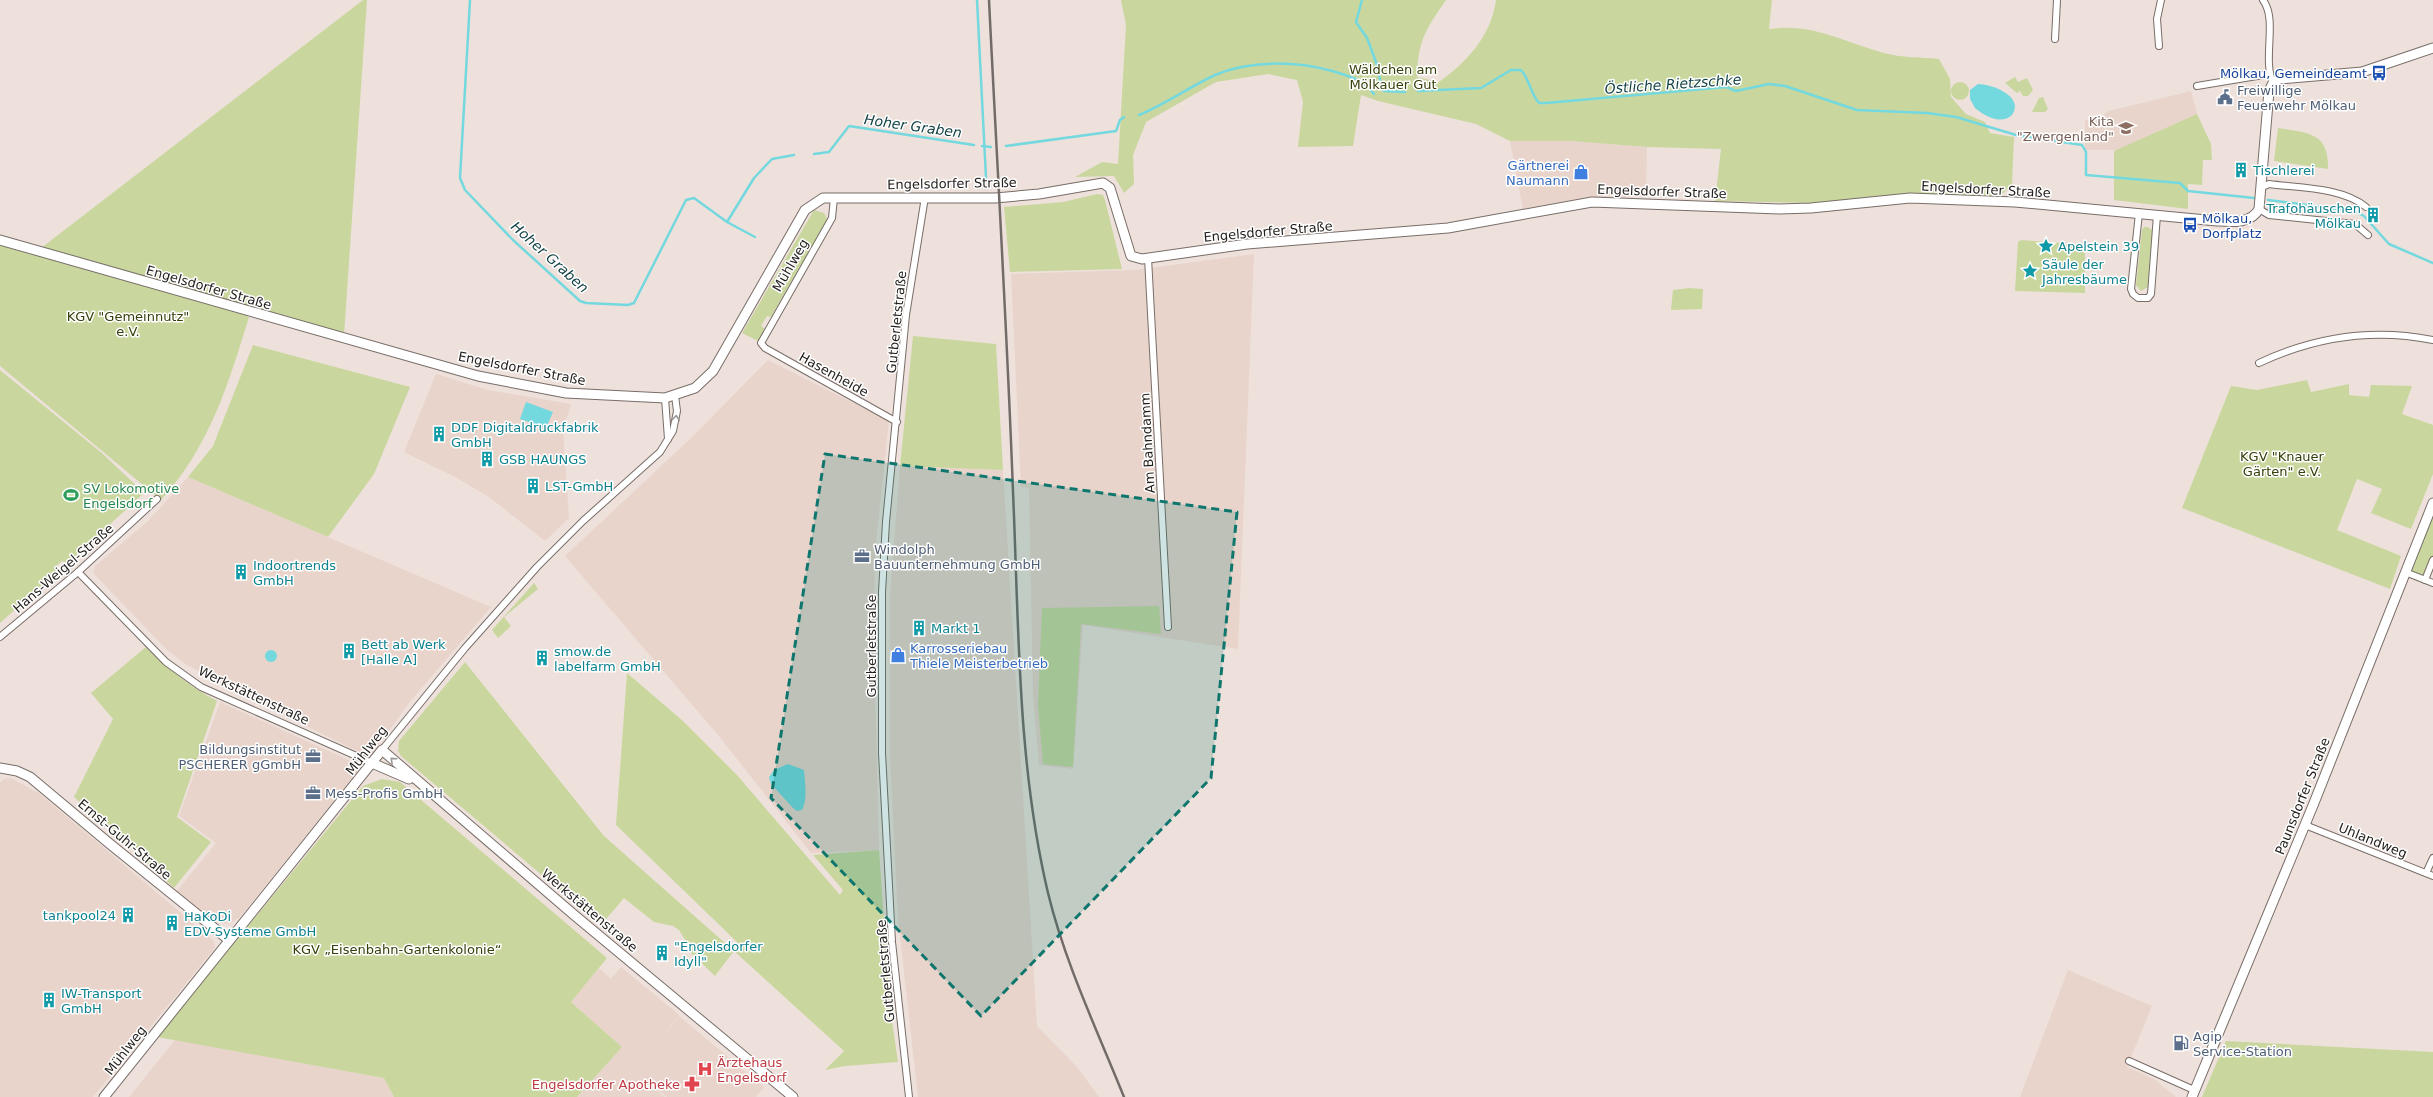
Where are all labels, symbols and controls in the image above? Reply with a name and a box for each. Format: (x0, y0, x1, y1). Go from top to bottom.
park label: Wäldchen am Mölkauer Gut (1349, 62, 1437, 92)
bus stop icon: Mölkau, Gemeindeamt (2370, 64, 2388, 82)
place label: Mölkau, Gemeindeamt (2220, 66, 2367, 81)
water label: Östliche Rietzschke (1604, 70, 1742, 97)
place label: Freiwillige Feuerwehr Mölkau (2237, 83, 2356, 113)
public building icon: Freiwillige Feuerwehr Mölkau (2216, 88, 2234, 106)
water label: Hoher Graben (863, 111, 963, 141)
place label: Kita "Zwergenland" (2017, 114, 2114, 144)
school or university icon: Kita "Zwergenland" (2117, 119, 2135, 137)
place label: Gärtnerei Naumann (1506, 158, 1569, 188)
building icon: Tischlerei (2232, 161, 2250, 179)
shop icon: Gärtnerei Naumann (1572, 163, 1590, 181)
place label: Tischlerei (2252, 163, 2315, 178)
street label: Engelsdorfer Straße (887, 175, 1017, 192)
street label: Engelsdorfer Straße (1921, 179, 2051, 200)
street label: Engelsdorfer Straße (1597, 182, 1727, 201)
place label: Trafohäuschen Mölkau (2265, 201, 2361, 231)
building icon: Trafohäuschen Mölkau (2364, 206, 2382, 224)
place label: Mölkau, Dorfplatz (2202, 211, 2262, 241)
bus stop icon: Mölkau, Dorfplatz (2181, 216, 2199, 234)
water label: Hoher Graben (508, 218, 592, 296)
street label: Engelsdorfer Straße (1203, 218, 1333, 245)
street label: Mühlweg (769, 236, 811, 294)
place icon: Apelstein 39 (2037, 237, 2055, 255)
place label: Apelstein 39 (2058, 239, 2139, 254)
place label: Säule der Jahresbäume (2041, 257, 2127, 287)
street label: Engelsdorfer Straße (145, 262, 273, 313)
place icon: Säule der Jahresbäume (2021, 262, 2039, 280)
street label: Gutberletstraße (884, 270, 909, 374)
park label: KGV "Gemeinnutz" e.V. (67, 309, 189, 339)
street label: Engelsdorfer Straße (457, 349, 587, 388)
street label: Hasenheide (797, 349, 871, 400)
street label: Am Bahndamm (1137, 392, 1158, 494)
one-way arrow (671, 415, 680, 421)
place label: DDF Digitaldruckfabrik GmbH (451, 420, 599, 450)
building icon: DDF Digitaldruckfabrik GmbH (430, 425, 448, 443)
park label: KGV "Knauer Gärten" e.V. (2240, 449, 2325, 479)
building icon: GSB HAUNGS (478, 450, 496, 468)
place label: GSB HAUNGS (499, 452, 587, 467)
building icon: LST-GmbH (524, 477, 542, 495)
place label: LST-GmbH (545, 479, 613, 494)
place label: SV Lokomotive Engelsdorf (83, 481, 179, 511)
sports icon: SV Lokomotive Engelsdorf (62, 486, 80, 504)
street label: Hans-Weigel-Straße (10, 521, 117, 616)
place label: Windolph Bauunternehmung GmbH (874, 542, 1041, 572)
office icon: Windolph Bauunternehmung GmbH (853, 547, 871, 565)
place label: Indoortrends GmbH (253, 558, 336, 588)
building icon: Indoortrends GmbH (232, 563, 250, 581)
street label: Gutberletstraße (864, 594, 879, 698)
building icon: Markt 1 (910, 619, 928, 637)
place label: Markt 1 (931, 621, 981, 636)
place label: Bett ab Werk [Halle A] (361, 637, 446, 667)
place label: Karrosseriebau Thiele Meisterbetrieb (909, 641, 1048, 671)
building icon: Bett ab Werk [Halle A] (340, 642, 358, 660)
place label: smow.de labelfarm GmbH (554, 644, 661, 674)
shop icon: Karrosseriebau Thiele Meisterbetrieb (889, 646, 907, 664)
building icon: smow.de labelfarm GmbH (533, 649, 551, 667)
street label: Werkstättenstraße (196, 663, 312, 728)
street label: Mühlweg (343, 723, 390, 778)
street label: Paunsdorfer Straße (2272, 735, 2333, 857)
place label: Bildungsinstitut PSCHERER gGmbH (178, 742, 301, 772)
office icon: Bildungsinstitut PSCHERER gGmbH (304, 747, 322, 765)
one-way arrow (391, 758, 398, 765)
office icon: Mess-Profis GmbH (304, 784, 322, 802)
place label: Mess-Profis GmbH (325, 786, 443, 801)
street label: Ernst-Guhr-Straße (75, 796, 174, 883)
street label: Uhlandweg (2336, 820, 2409, 861)
street label: Werkstättenstraße (539, 866, 641, 955)
building icon: tankpool24 (119, 906, 137, 924)
place label: tankpool24 (43, 908, 116, 923)
place label: HaKoDi EDV-Systeme GmbH (184, 909, 316, 939)
building icon: HaKoDi EDV-Systeme GmbH (163, 914, 181, 932)
street label: Gutberletstraße (874, 919, 897, 1023)
place label: "Engelsdorfer Idyll" (674, 939, 763, 969)
park label: KGV „Eisenbahn-Gartenkolonie“ (293, 942, 501, 957)
building icon: "Engelsdorfer Idyll" (653, 944, 671, 962)
place label: IW-Transport GmbH (61, 986, 142, 1016)
building icon: IW-Transport GmbH (40, 991, 58, 1009)
street label: Mühlweg (102, 1023, 149, 1078)
place label: Agip Service-Station (2193, 1029, 2292, 1059)
fuel station icon: Agip Service-Station (2172, 1034, 2190, 1052)
place label: Ärztehaus Engelsdorf (717, 1055, 787, 1085)
hospital icon: Ärztehaus Engelsdorf (696, 1060, 714, 1078)
pharmacy icon: Engelsdorfer Apotheke (683, 1075, 701, 1093)
place label: Engelsdorfer Apotheke (532, 1077, 680, 1092)

